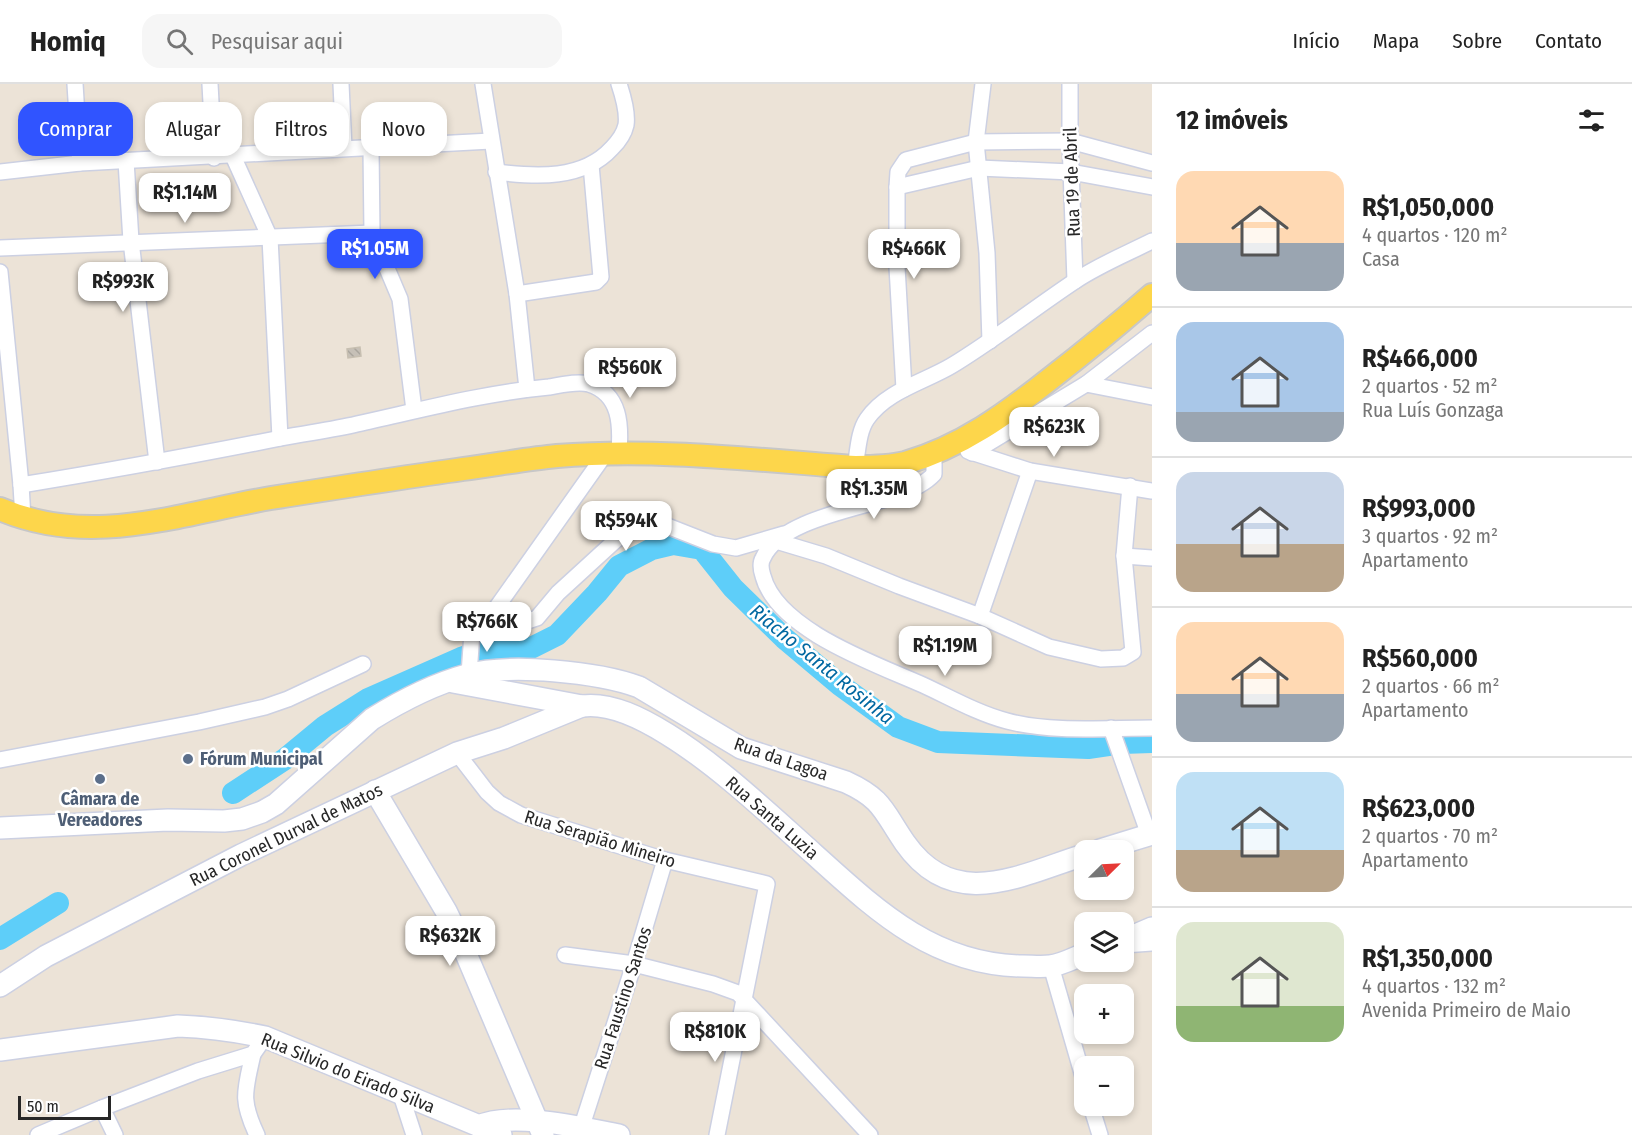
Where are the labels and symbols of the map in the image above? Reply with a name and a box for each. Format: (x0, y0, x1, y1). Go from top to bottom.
street label: Rua 19 de Abril (1059, 127, 1085, 237)
pin: R$1.14M (130, 173, 240, 224)
pin: R$1.05M (320, 229, 430, 280)
pin: R$466K (865, 229, 963, 280)
pin: R$993K (74, 262, 172, 313)
pin: R$560K (581, 348, 679, 399)
pin: R$623K (1005, 407, 1103, 458)
pin: R$1.35M (819, 469, 929, 520)
pin: R$594K (577, 501, 675, 552)
water label: Riacho Santa Rosinha (745, 599, 899, 729)
pin: R$766K (438, 602, 536, 653)
pin: R$1.19M (890, 626, 1000, 677)
street label: Rua da Lagoa (731, 733, 831, 785)
place label: Fórum Municipal (200, 748, 323, 770)
marker: Fórum Municipal (181, 752, 195, 766)
marker: Câmara de Vereadores (93, 772, 107, 786)
street label: Rua Santa Luzia (721, 772, 823, 864)
street label: Rua Coronel Durval de Matos (186, 779, 386, 891)
place label: Câmara de Vereadores (57, 788, 142, 831)
street label: Rua Serapião Mineiro (522, 806, 678, 872)
north arrow (1074, 840, 1134, 900)
pin: R$632K (401, 916, 499, 967)
street label: Rua Faustino Santos (590, 924, 657, 1072)
pin: R$810K (666, 1012, 764, 1063)
street label: Rua Silvio do Eirado Silva (258, 1028, 438, 1118)
scale bar (18, 1093, 111, 1120)

